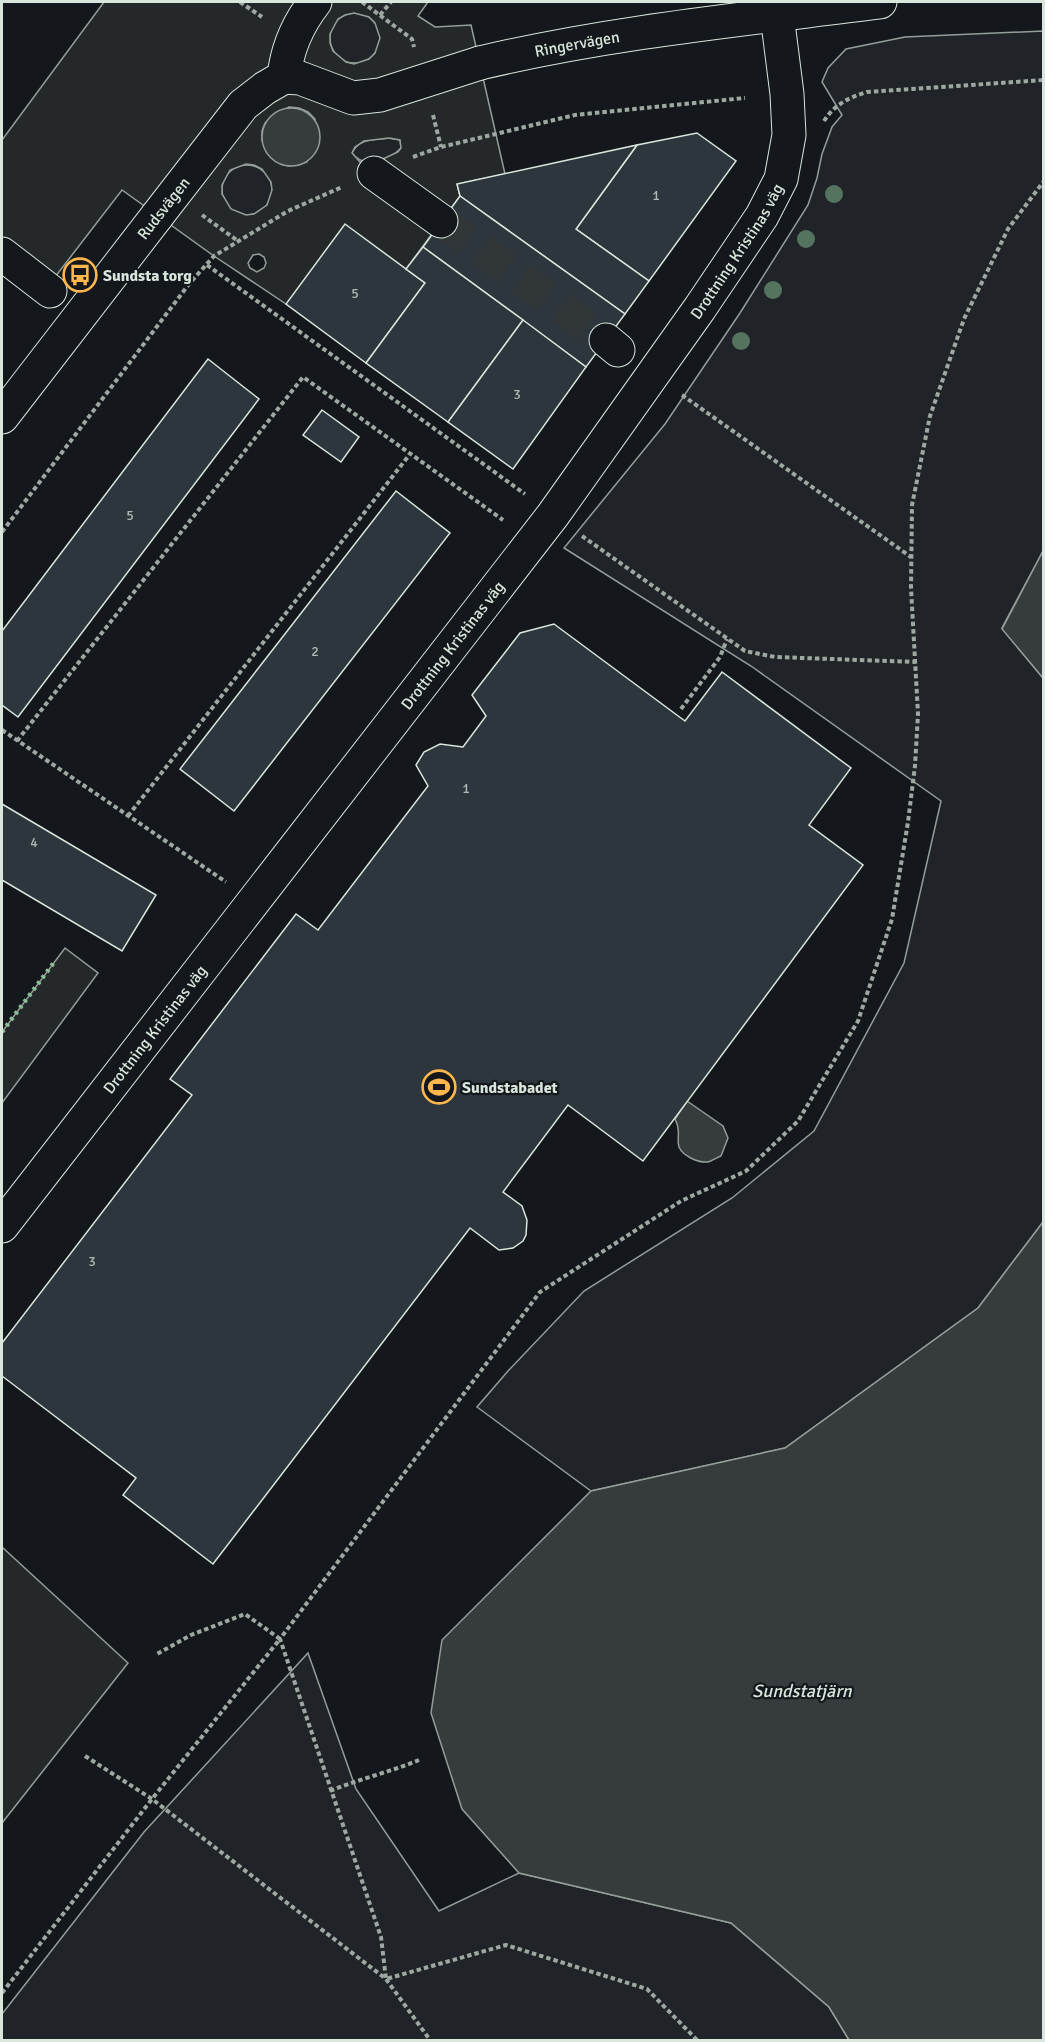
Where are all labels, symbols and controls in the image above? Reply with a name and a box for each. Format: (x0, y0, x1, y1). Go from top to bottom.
street label: Ringervägen (533, 27, 621, 62)
street label: Rudsvägen (133, 173, 194, 244)
street label: Drottning Kristinas väg (686, 180, 788, 323)
house number: 1 (652, 187, 660, 204)
bus stop icon: Sundsta torg (62, 257, 98, 293)
place label: Sundsta torg (103, 266, 192, 286)
house number: 5 (351, 285, 359, 302)
house number: 3 (513, 386, 521, 403)
house number: 5 (126, 507, 134, 524)
street label: Drottning Kristinas väg (397, 577, 509, 714)
house number: 2 (311, 643, 319, 660)
house number: 1 (462, 780, 470, 797)
house number: 4 (30, 834, 38, 851)
street label: Drottning Kristinas väg (99, 961, 211, 1098)
sports icon: Sundstabadet (421, 1069, 457, 1105)
place label: Sundstabadet (462, 1078, 558, 1098)
house number: 3 (88, 1253, 96, 1270)
water label: Sundstatjärn (752, 1680, 853, 1702)

